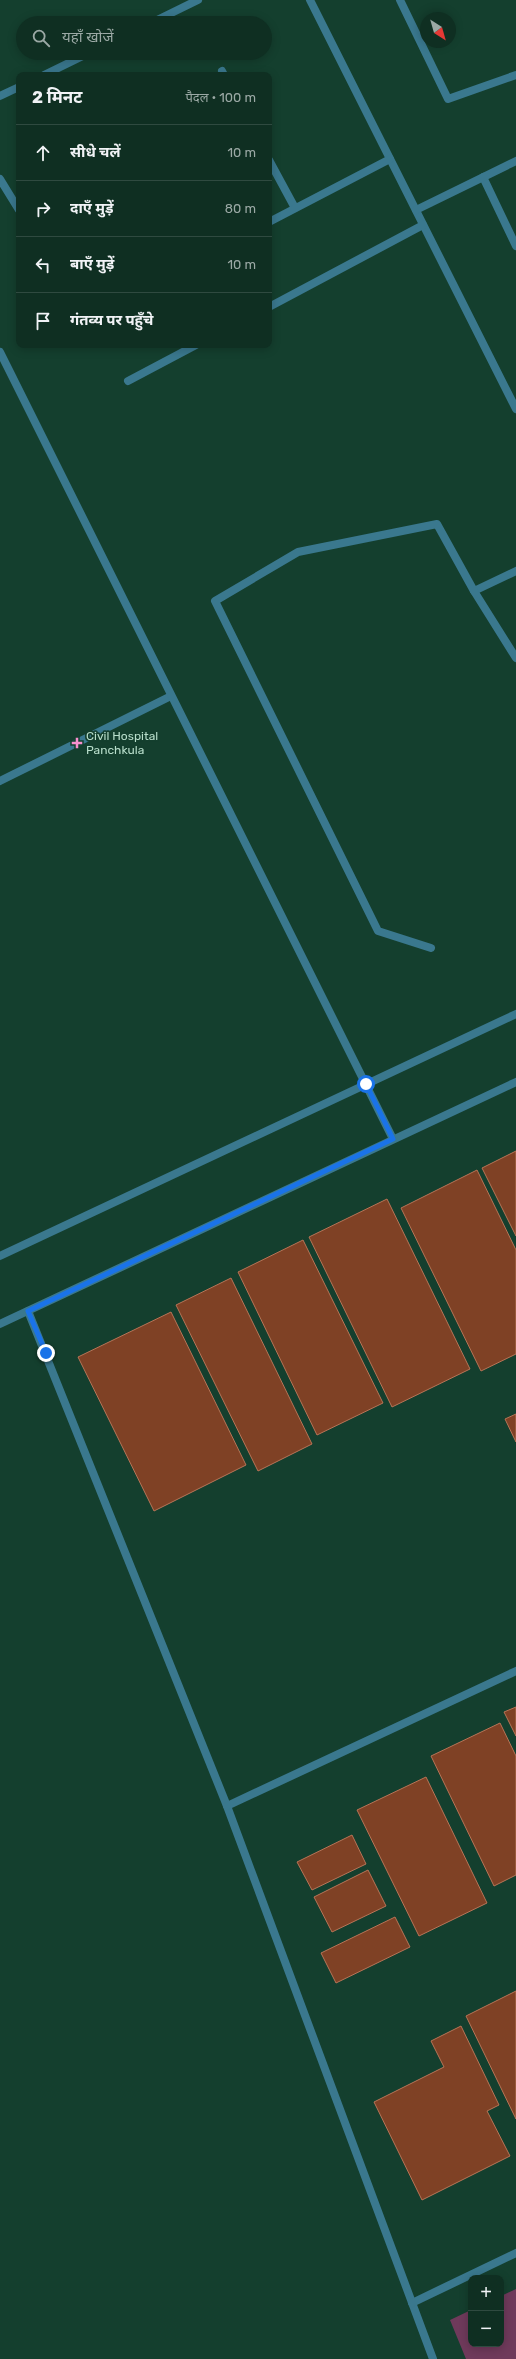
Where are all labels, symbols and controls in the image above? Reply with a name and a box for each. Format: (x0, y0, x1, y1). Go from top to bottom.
north arrow (420, 12, 456, 48)
search box (16, 16, 272, 60)
icon: search (30, 27, 52, 49)
text: यहाँ खोजें (62, 28, 114, 46)
text: 2 मिनट (32, 87, 82, 107)
text: पैदल · 100 m (185, 90, 256, 105)
icon: ahead (32, 142, 54, 164)
text: सीधे चलें (70, 143, 120, 161)
text: 10 m (227, 145, 256, 160)
icon: right (32, 198, 54, 220)
text: दाएँ मुड़ें (70, 199, 113, 217)
text: 80 m (225, 201, 256, 216)
icon: left (32, 254, 54, 276)
text: बाएँ मुड़ें (70, 255, 114, 273)
text: 10 m (227, 257, 256, 272)
icon: arrive (32, 310, 54, 332)
text: गंतव्य पर पहुँचे (70, 311, 154, 329)
place label: Civil Hospital Panchkula (86, 729, 158, 757)
marker: Civil Hospital Panchkula (71, 737, 83, 749)
route start (357, 1075, 375, 1093)
route end (37, 1344, 55, 1362)
map controls (468, 2275, 504, 2347)
button: + (468, 2275, 504, 2311)
button: − (468, 2311, 504, 2347)

